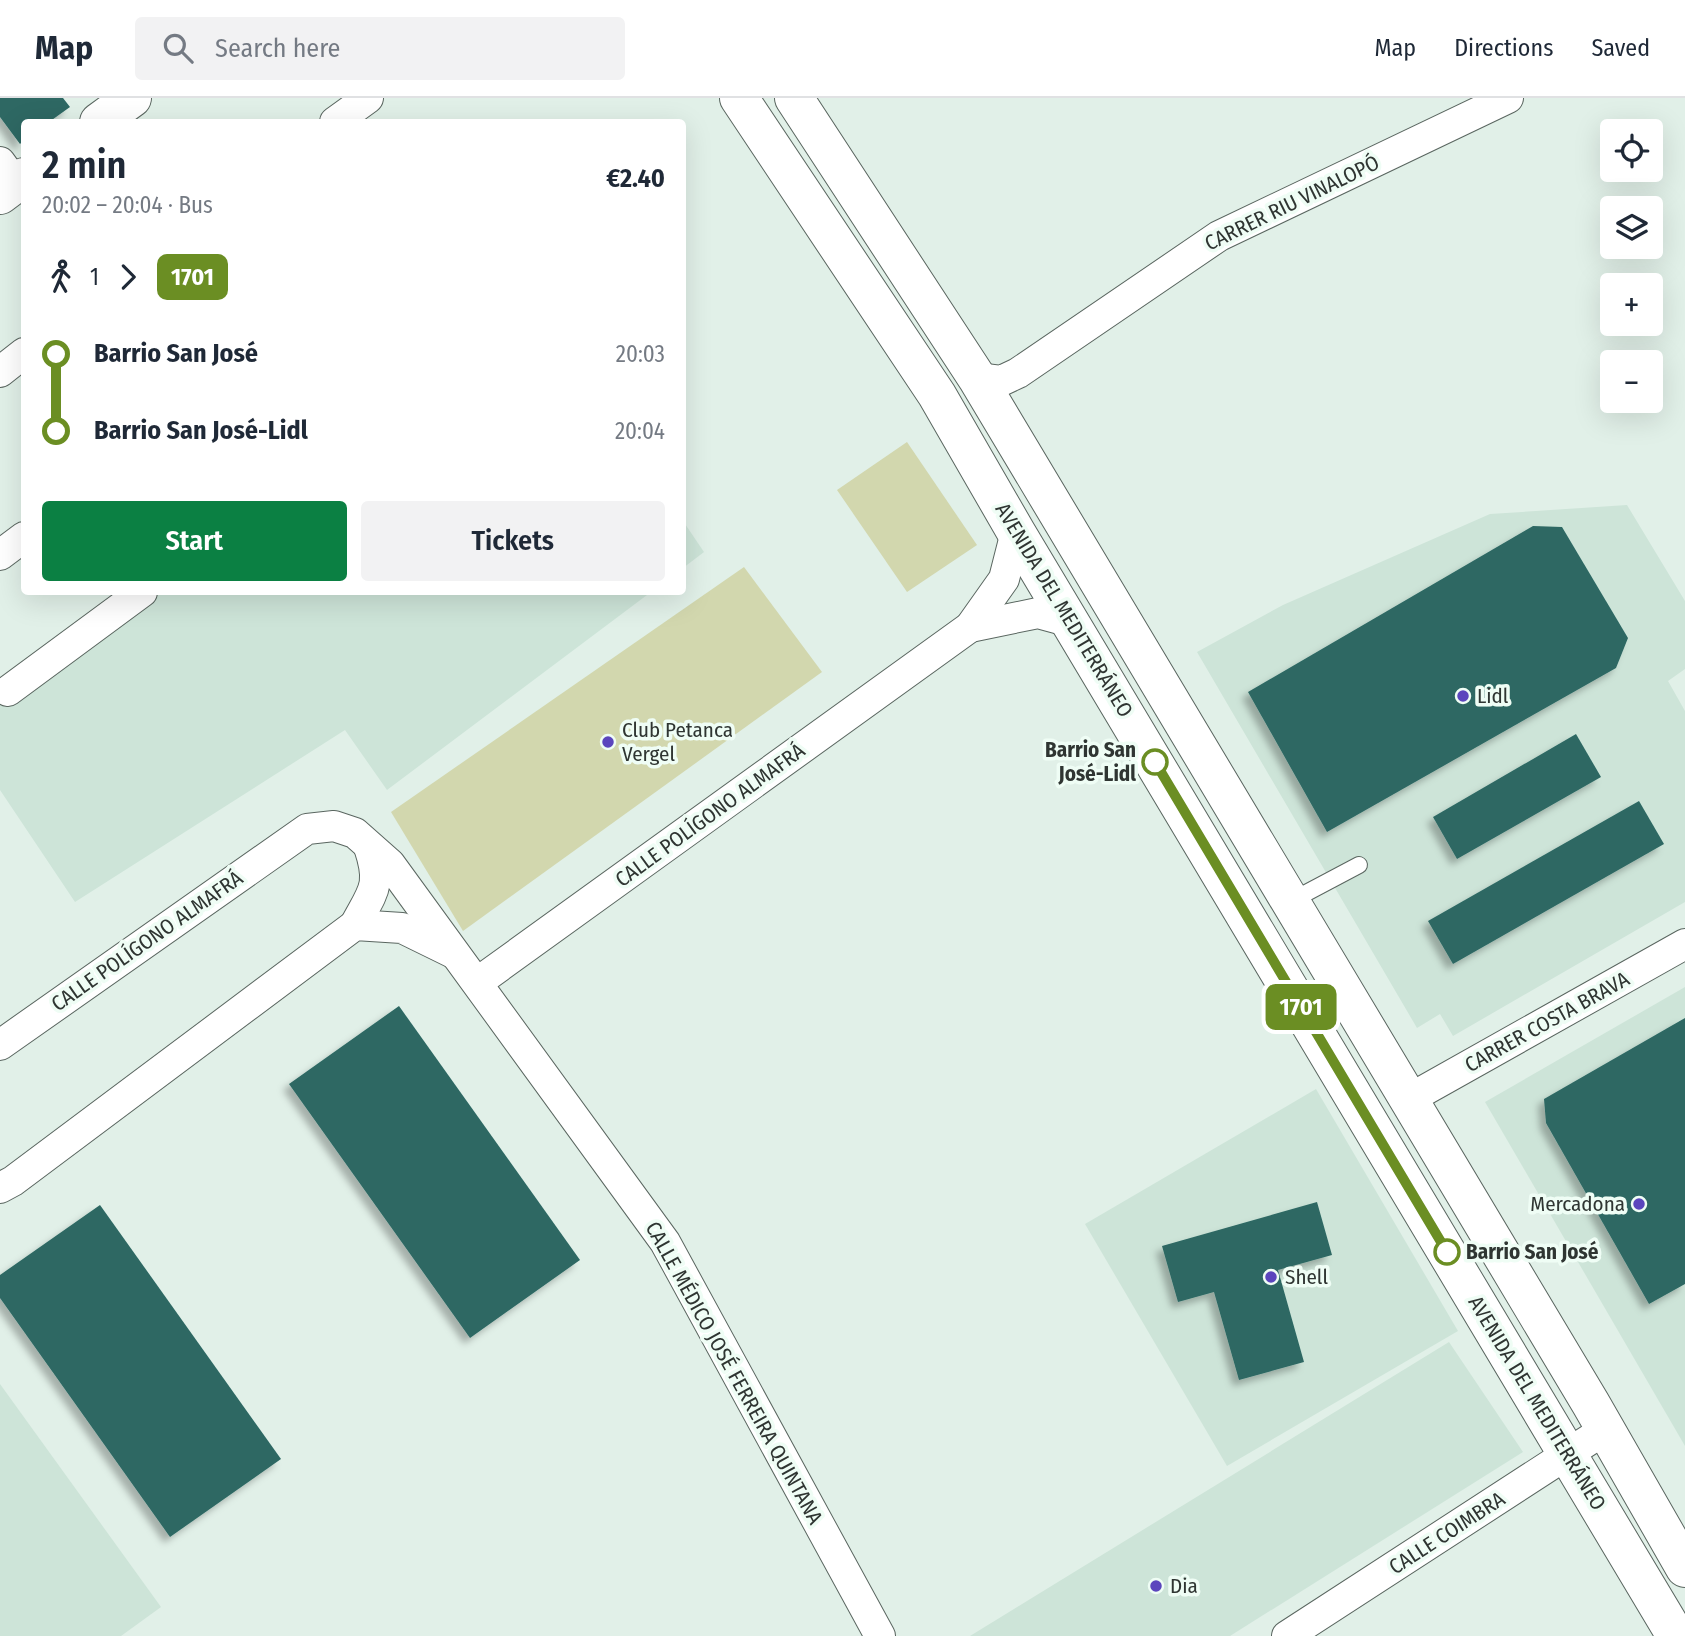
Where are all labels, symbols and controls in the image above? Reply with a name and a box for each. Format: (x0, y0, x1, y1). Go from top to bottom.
search box (135, 17, 625, 80)
text: Map (35, 28, 93, 68)
icon: search (159, 29, 197, 67)
text: Search here (215, 33, 340, 64)
text: Map (1375, 34, 1416, 62)
text: Directions (1454, 34, 1553, 62)
text: Saved (1591, 34, 1650, 62)
map controls (1600, 119, 1663, 413)
button: locate (1600, 119, 1663, 182)
text: 2 min (42, 142, 126, 188)
street label: CARRER RIU VINALOPÓ (1201, 150, 1383, 256)
text: €2.40 (606, 163, 665, 194)
text: 20:02 – 20:04 · Bus (42, 191, 213, 219)
button: layers (1600, 196, 1663, 259)
icon: walk (42, 258, 80, 296)
icon: forward (109, 258, 147, 296)
text: 1 (90, 263, 99, 291)
text: 1701 (171, 263, 214, 291)
button: + (1600, 273, 1663, 336)
text: Barrio San José (94, 338, 258, 369)
text: 20:03 (616, 340, 665, 368)
button: − (1600, 350, 1663, 413)
text: Barrio San José-Lidl (94, 415, 308, 446)
text: 20:04 (615, 417, 665, 445)
street label: AVENIDA DEL MEDITERRÁNEO (990, 498, 1138, 722)
button: Start (42, 501, 347, 581)
button: Tickets (361, 501, 665, 581)
place label: Lidl (1477, 683, 1509, 709)
marker: Lidl (1455, 688, 1471, 704)
place label: Club Petanca Vergel (622, 717, 733, 767)
marker: Club Petanca Vergel (600, 734, 616, 750)
street label: CALLE POLÍGONO ALMAFRÁ (610, 737, 810, 893)
place label: Barrio San José-Lidl (1045, 737, 1136, 787)
marker: Barrio San José-Lidl (1142, 749, 1168, 775)
street label: CALLE POLÍGONO ALMAFRÁ (46, 865, 248, 1017)
street label: CARRER COSTA BRAVA (1460, 966, 1634, 1078)
line badge: 1701 (1252, 984, 1350, 1030)
text: 1701 (1280, 993, 1322, 1021)
place label: Mercadona (1530, 1191, 1625, 1217)
marker: Mercadona (1631, 1196, 1647, 1212)
street label: CALLE MÉDICO JOSÉ FERREIRA QUINTANA (640, 1217, 828, 1529)
marker: Barrio San José (1434, 1239, 1460, 1265)
place label: Barrio San José (1466, 1239, 1599, 1265)
place label: Shell (1285, 1264, 1328, 1290)
marker: Shell (1263, 1269, 1279, 1285)
street label: AVENIDA DEL MEDITERRÁNEO (1463, 1291, 1611, 1515)
street label: CALLE COIMBRA (1384, 1486, 1510, 1580)
place label: Dia (1170, 1573, 1198, 1599)
marker: Dia (1148, 1578, 1164, 1594)

